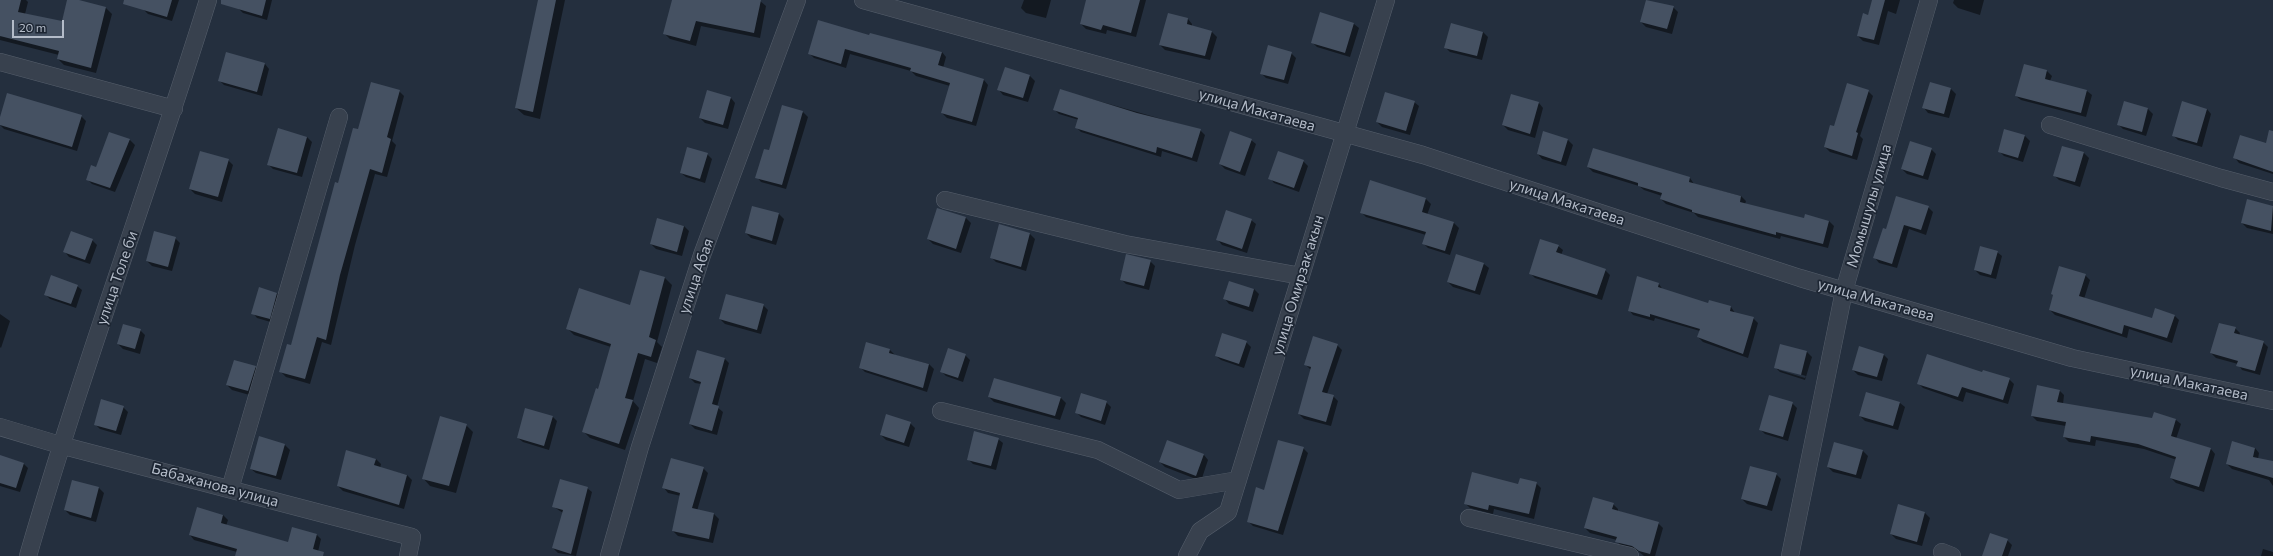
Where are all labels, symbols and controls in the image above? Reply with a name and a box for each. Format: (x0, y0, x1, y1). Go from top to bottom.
scale bar (14, 12, 66, 38)
text: 20 m (19, 20, 46, 34)
street label: улица Макатаева (1197, 85, 1317, 135)
street label: Момышулы улица (1843, 142, 1895, 270)
street label: улица Макатаева (1507, 175, 1627, 229)
street label: улица Омирзак акын (1268, 213, 1328, 357)
street label: улица Толе би (92, 229, 142, 327)
street label: улица Абая (675, 236, 717, 316)
street label: улица Макатаева (1816, 275, 1936, 325)
street label: улица Макатаева (2128, 362, 2250, 404)
street label: Бабажанова улица (149, 459, 281, 511)

